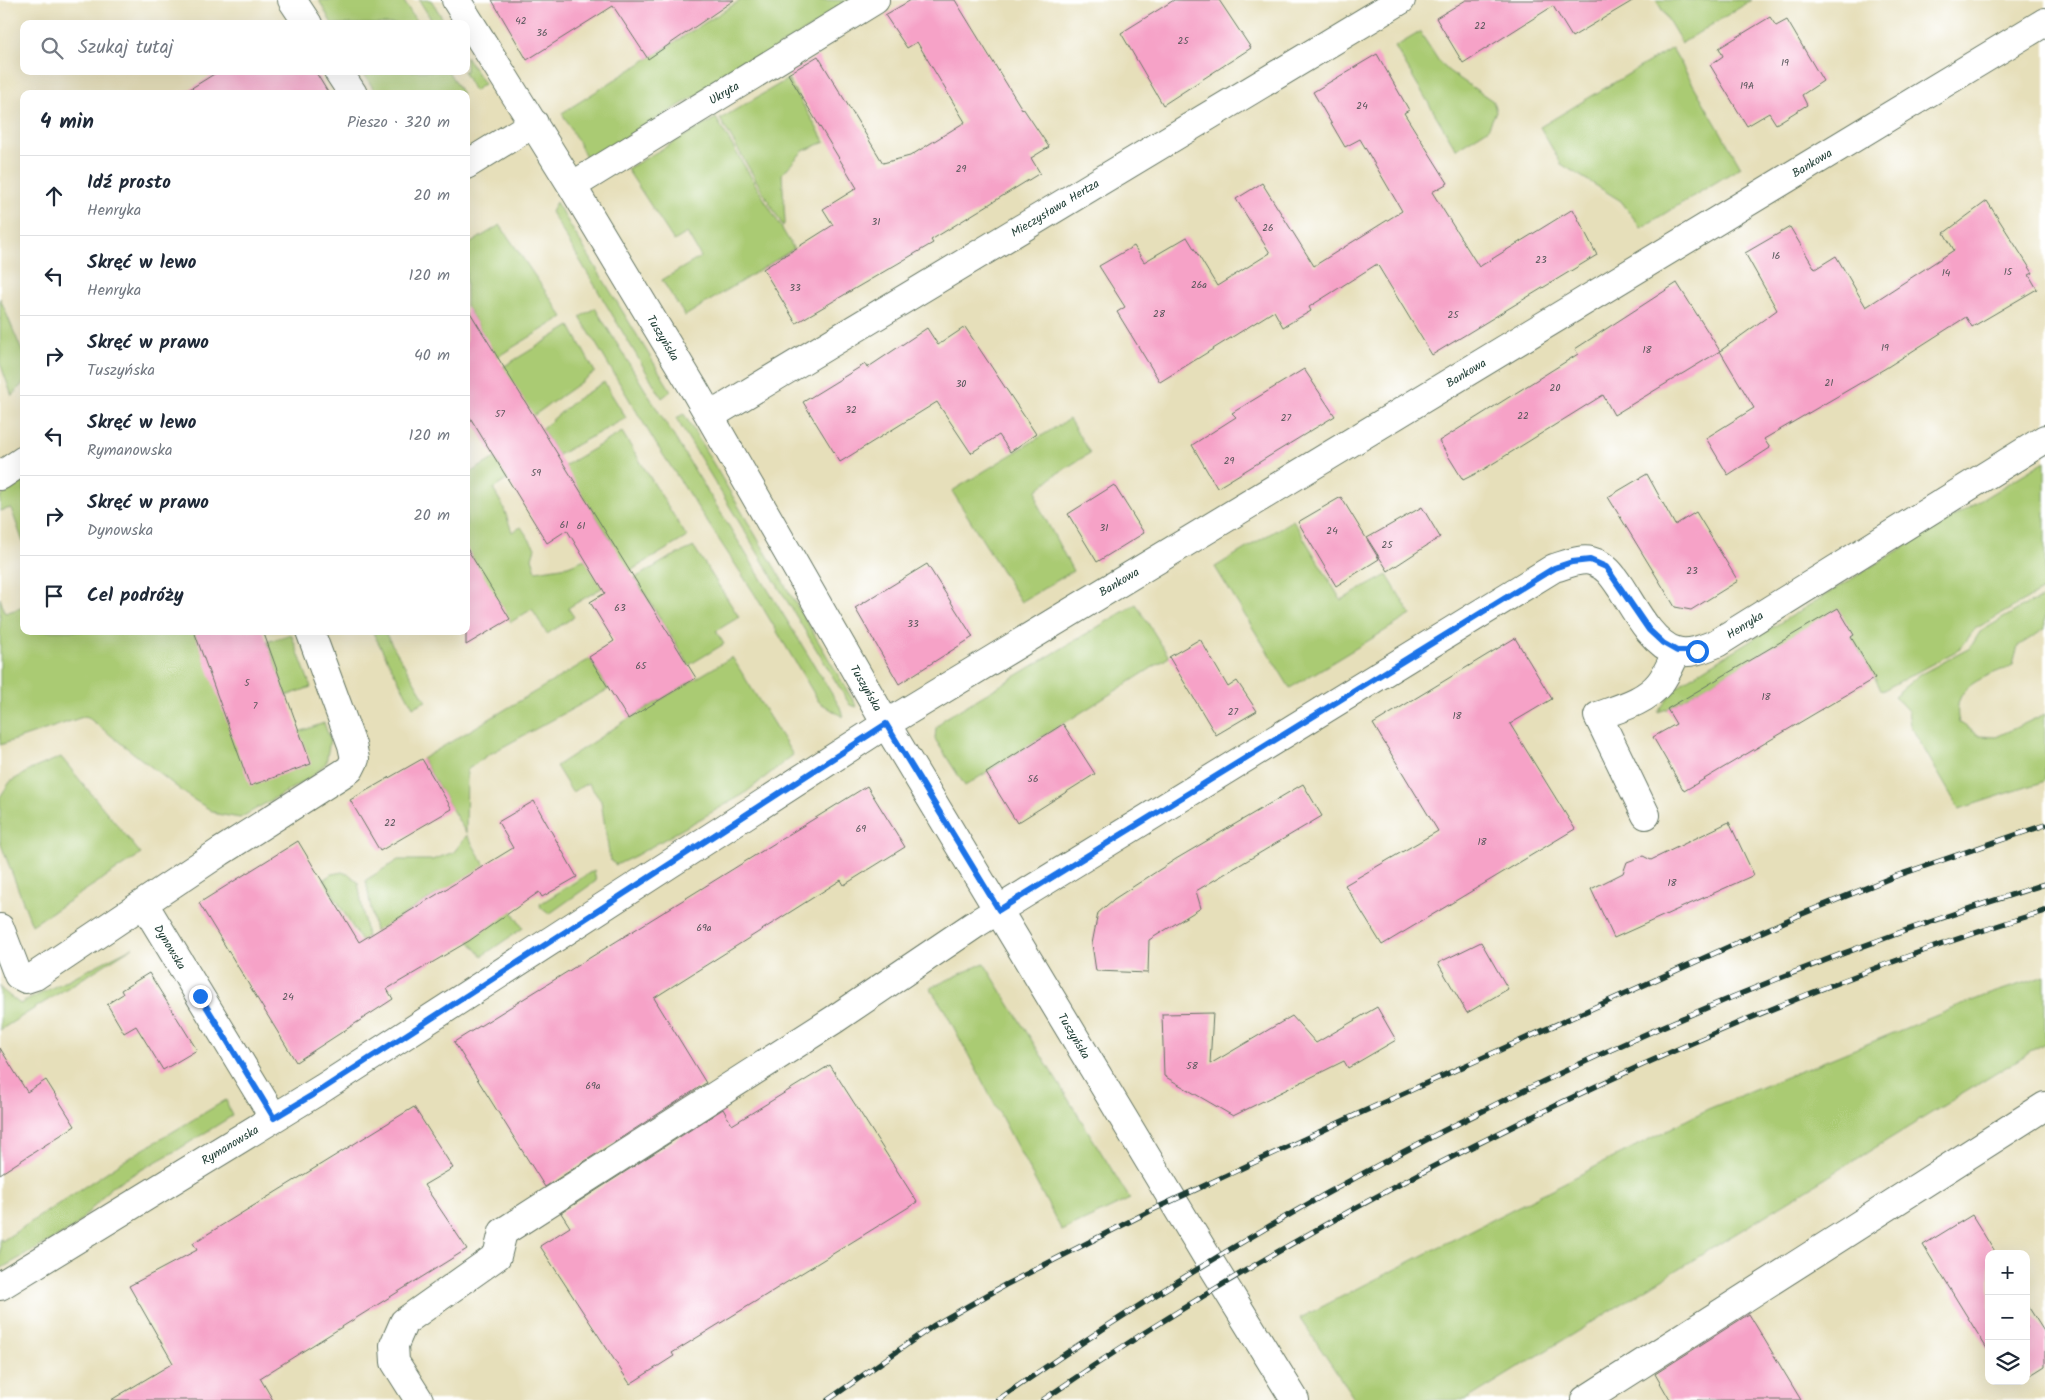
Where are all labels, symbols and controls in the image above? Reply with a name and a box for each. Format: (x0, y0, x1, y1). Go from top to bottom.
house number: 42 (515, 13, 527, 29)
house number: 22 (1474, 18, 1486, 34)
search box (20, 20, 470, 75)
house number: 36 (536, 25, 548, 41)
text: Szukaj tutaj (78, 33, 173, 63)
house number: 25 (1177, 33, 1189, 49)
icon: search (38, 34, 66, 62)
house number: 19 (1781, 55, 1789, 71)
street label: Ukryta (705, 77, 743, 110)
house number: 19A (1740, 78, 1754, 94)
house number: 24 (1356, 98, 1368, 114)
text: 4 min (40, 106, 94, 139)
text: Pieszo · 320 m (347, 110, 450, 135)
street label: Bankowa (1788, 144, 1837, 183)
house number: 29 (956, 161, 966, 177)
text: Idź prosto (87, 168, 171, 198)
street label: Mieczysława Hertza (1007, 174, 1104, 242)
icon: ahead (40, 182, 68, 210)
text: 20 m (414, 183, 450, 208)
text: Henryka (87, 198, 141, 223)
house number: 31 (872, 214, 880, 230)
house number: 26 (1262, 220, 1274, 236)
text: Skręć w lewo (87, 248, 196, 278)
house number: 16 (1772, 248, 1780, 264)
house number: 23 (1535, 252, 1547, 268)
icon: left (40, 262, 68, 290)
text: 120 m (409, 263, 450, 288)
house number: 15 (2004, 264, 2013, 280)
house number: 14 (1942, 265, 1951, 281)
house number: 26a (1191, 277, 1207, 293)
text: Henryka (87, 278, 141, 303)
house number: 33 (789, 280, 801, 296)
house number: 28 (1153, 306, 1166, 322)
house number: 25 (1447, 307, 1459, 323)
street label: Tuszyńska (641, 312, 684, 365)
text: Skręć w prawo (87, 328, 209, 358)
house number: 19 (1881, 340, 1889, 356)
icon: right (40, 342, 68, 370)
house number: 18 (1642, 342, 1653, 358)
text: 40 m (414, 343, 450, 368)
street label: Bankowa (1442, 354, 1491, 393)
text: Tuszyńska (87, 358, 155, 383)
house number: 21 (1825, 375, 1833, 391)
house number: 30 (956, 376, 966, 392)
house number: 20 (1550, 380, 1560, 396)
house number: 32 (845, 402, 857, 418)
house number: 57 (495, 406, 505, 422)
text: Skręć w lewo (87, 408, 196, 438)
house number: 22 (1517, 408, 1529, 424)
house number: 27 (1281, 410, 1292, 426)
icon: left (40, 422, 68, 450)
text: 120 m (409, 423, 450, 448)
text: Rymanowska (87, 438, 172, 463)
house number: 29 (1224, 453, 1234, 469)
house number: 59 (531, 465, 541, 481)
text: Skręć w prawo (87, 488, 209, 518)
icon: right (40, 502, 68, 530)
text: 20 m (414, 503, 450, 528)
house number: 61 (560, 517, 568, 533)
text: Dynowska (87, 518, 153, 543)
house number: 61 (577, 518, 585, 534)
house number: 31 (1100, 520, 1108, 536)
house number: 24 (1326, 523, 1338, 539)
house number: 25 (1381, 537, 1393, 553)
street label: Bankowa (1095, 563, 1144, 602)
house number: 23 (1686, 563, 1698, 579)
text: Cel podróży (87, 581, 184, 611)
icon: arrive (40, 582, 68, 610)
house number: 63 (614, 600, 626, 616)
street label: Henryka (1723, 606, 1768, 644)
house number: 33 (907, 616, 919, 632)
route start (1686, 640, 1709, 663)
house number: 65 (636, 658, 647, 674)
street label: Tuszyńska (845, 661, 887, 715)
house number: 5 (244, 675, 250, 691)
house number: 18 (1761, 689, 1772, 705)
house number: 7 (253, 698, 258, 714)
house number: 27 (1228, 704, 1239, 720)
house number: 18 (1452, 708, 1463, 724)
house number: 56 (1028, 771, 1038, 787)
house number: 22 (384, 815, 396, 831)
house number: 69 (856, 821, 866, 837)
house number: 18 (1477, 834, 1488, 850)
house number: 18 (1667, 875, 1678, 891)
house number: 69a (696, 920, 712, 936)
street label: Dynowska (149, 921, 191, 974)
route end (189, 985, 212, 1008)
house number: 24 (282, 989, 294, 1005)
street label: Tuszyńska (1052, 1010, 1095, 1063)
house number: 58 (1186, 1058, 1199, 1074)
house number: 69a (585, 1078, 601, 1094)
street label: Rymanowska (198, 1121, 263, 1170)
map controls (1985, 1250, 2030, 1385)
button: + (1985, 1250, 2030, 1295)
button: − (1985, 1295, 2030, 1340)
button: layers (1985, 1340, 2030, 1385)

